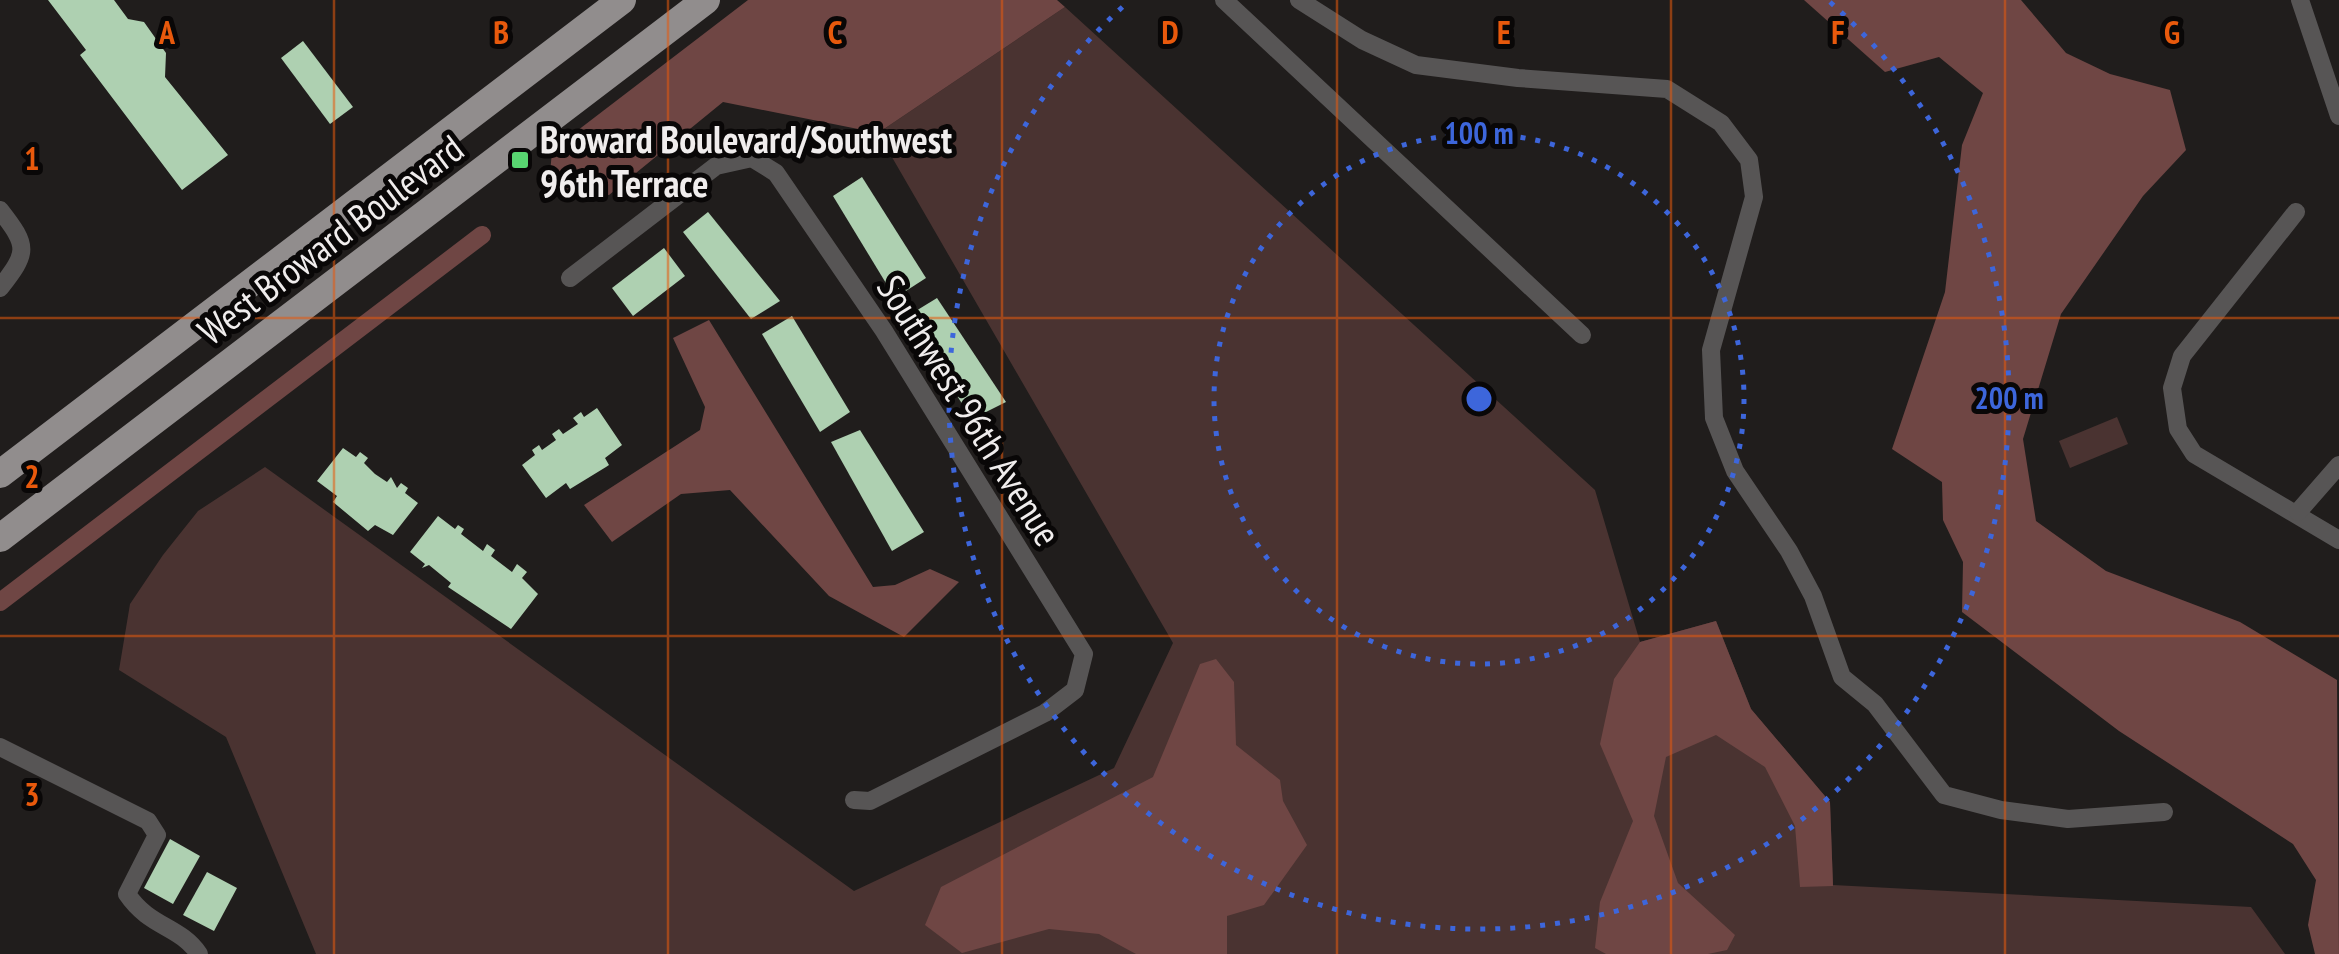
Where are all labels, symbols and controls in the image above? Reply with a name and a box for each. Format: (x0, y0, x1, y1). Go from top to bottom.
text: A (158, 11, 176, 53)
text: B (493, 11, 509, 53)
text: C (828, 11, 843, 53)
text: D (1161, 11, 1179, 53)
text: E (1497, 11, 1511, 53)
text: F (1831, 11, 1845, 53)
text: G (2164, 11, 2180, 53)
text: 100 m (1444, 113, 1514, 152)
place label: Broward Boulevard/Southwest 96th Terrace (540, 114, 952, 207)
street label: West Broward Boulevard (188, 123, 472, 355)
text: 1 (24, 137, 40, 179)
marker: Broward Boulevard/Southwest 96th Terrace (509, 149, 531, 171)
street label: Southwest 96th Avenue (867, 266, 1073, 554)
text: 200 m (1974, 378, 2044, 417)
centre of rings (1461, 381, 1497, 417)
text: 2 (24, 455, 40, 497)
text: 3 (24, 773, 40, 815)

